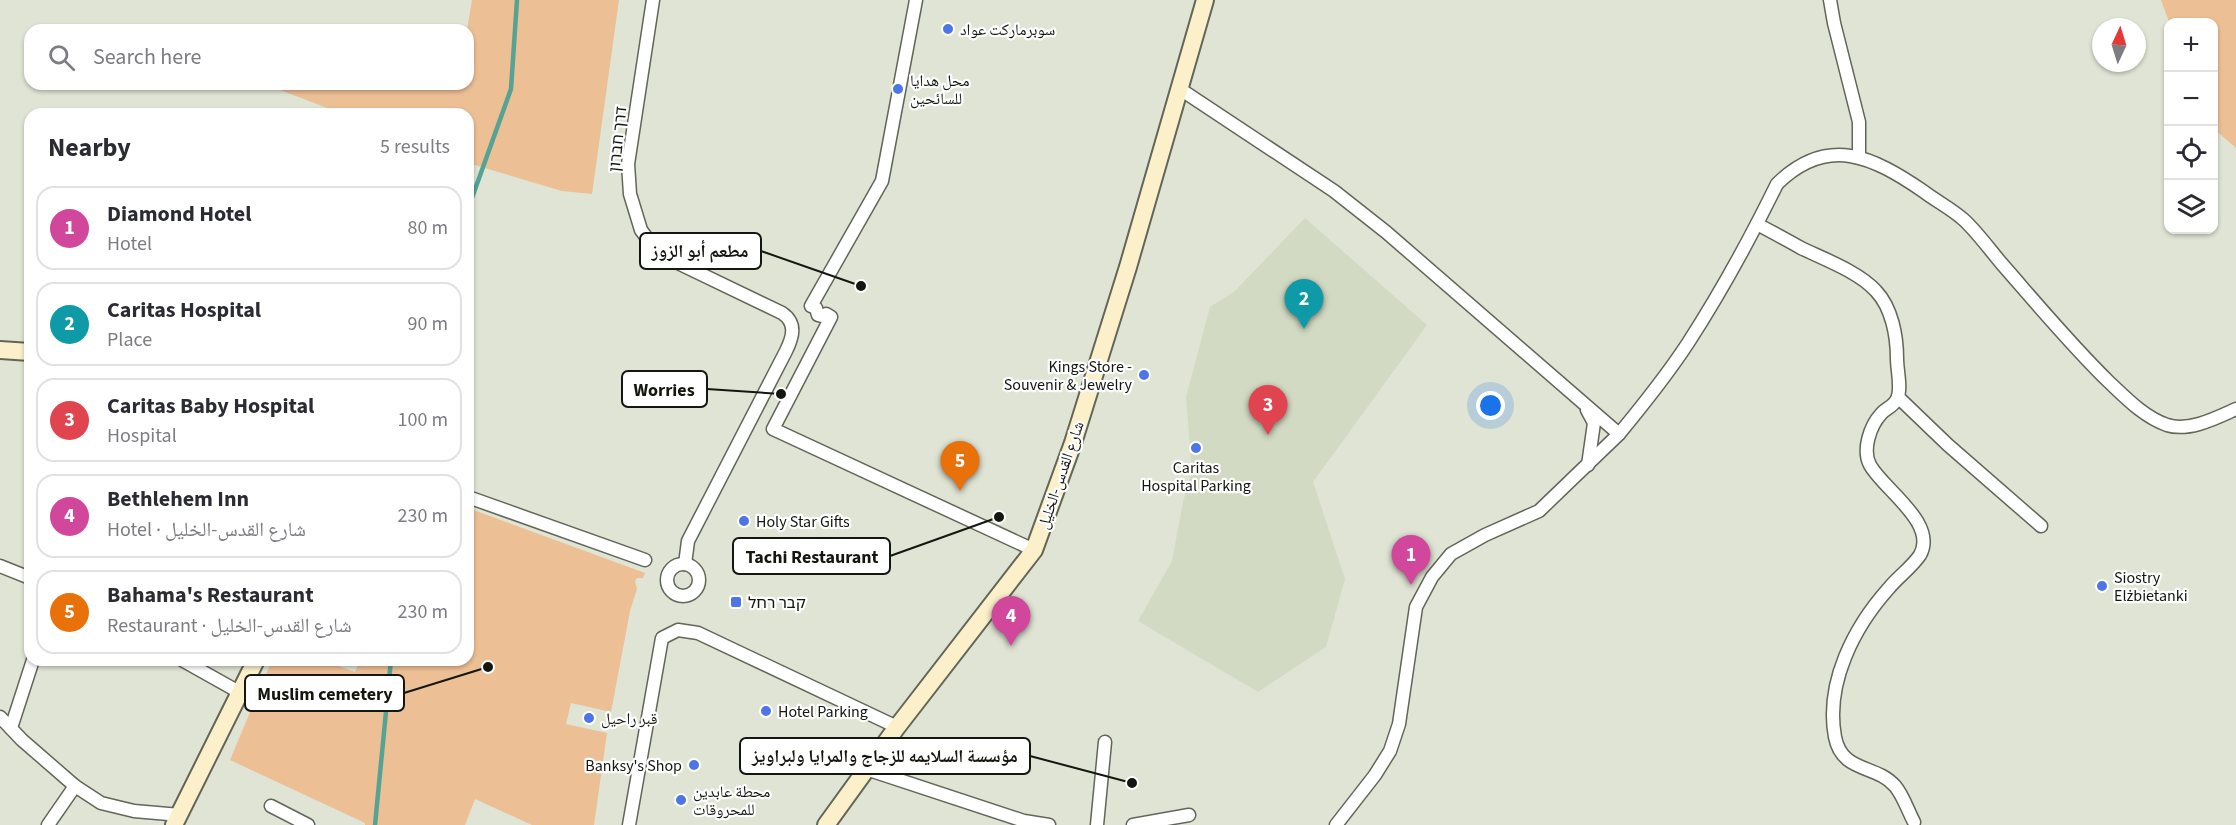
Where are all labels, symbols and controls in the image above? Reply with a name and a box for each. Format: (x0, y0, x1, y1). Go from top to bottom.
north arrow (2092, 18, 2146, 72)
map controls (2164, 18, 2218, 234)
button: + (2164, 18, 2218, 72)
place label: سوبرماركت عواد (960, 19, 1055, 41)
marker: سوبرماركت عواد (941, 22, 955, 36)
search box (24, 24, 474, 90)
icon: search (45, 41, 78, 74)
text: Search here (93, 41, 201, 73)
place label: محل هدايا للسائحين (910, 70, 970, 110)
button: − (2164, 72, 2218, 126)
marker: محل هدايا للسائحين (891, 82, 905, 96)
street label: דרך חברון (604, 105, 632, 173)
button: locate (2164, 126, 2218, 180)
text: Nearby (48, 129, 131, 166)
text: 5 results (380, 133, 450, 161)
button: layers (2164, 180, 2218, 234)
text: Diamond Hotel (107, 198, 251, 230)
text: 1 (64, 214, 75, 242)
text: 80 m (408, 214, 448, 242)
text: Hotel (107, 230, 152, 258)
callout: مطعم أبو الزوز (640, 233, 761, 269)
text: مطعم أبو الزوز (650, 239, 749, 264)
pin: 2 (1284, 280, 1324, 329)
text: Caritas Hospital (107, 294, 261, 326)
text: 2 (64, 310, 75, 338)
text: 90 m (408, 310, 448, 338)
text: Place (107, 326, 152, 354)
place label: Kings Store - Souvenir & Jewelry (1004, 356, 1133, 396)
marker: Kings Store - Souvenir & Jewelry (1137, 368, 1151, 382)
callout: Worries (622, 371, 707, 407)
text: Worries (633, 378, 695, 403)
pin: 3 (1248, 386, 1288, 435)
text: Caritas Baby Hospital (107, 390, 314, 422)
your location (1476, 391, 1505, 420)
text: 3 (64, 406, 75, 434)
text: 100 m (398, 406, 448, 434)
street label: شارع القدس-الخليل (1032, 418, 1090, 532)
text: Hospital (107, 422, 177, 450)
marker: Caritas Hospital Parking (1189, 441, 1203, 455)
pin: 5 (940, 442, 980, 491)
place label: Caritas Hospital Parking (1141, 457, 1251, 497)
text: Bethlehem Inn (107, 483, 249, 515)
text: 4 (64, 502, 75, 530)
text: 230 m (398, 502, 448, 530)
place label: Holy Star Gifts (756, 511, 850, 533)
marker: Holy Star Gifts (737, 514, 751, 528)
text: Hotel · شارع القدس-الخليل (107, 516, 306, 544)
pin: 1 (1392, 536, 1430, 585)
callout: Tachi Restaurant (733, 538, 890, 574)
text: Tachi Restaurant (746, 545, 879, 570)
place label: Siostry Elżbietanki (2114, 567, 2188, 607)
text: Bahama's Restaurant (107, 579, 314, 611)
marker: Siostry Elżbietanki (2095, 579, 2109, 593)
place label: קבר רחל (748, 592, 806, 614)
marker: קבר רחל (729, 595, 743, 609)
pin: 4 (992, 596, 1030, 646)
text: 5 (64, 598, 75, 626)
text: 230 m (398, 598, 448, 626)
text: Restaurant · شارع القدس-الخليل (107, 612, 352, 640)
callout: Muslim cemetery (245, 675, 404, 711)
text: Muslim cemetery (257, 682, 393, 707)
place label: Hotel Parking (778, 701, 868, 723)
marker: Hotel Parking (759, 704, 773, 718)
place label: قبر راحيل (601, 708, 657, 730)
marker: قبر راحيل (582, 711, 596, 725)
callout: مؤسسة السلايمه للزجاج والمرايا ولبراويز (740, 738, 1030, 774)
text: مؤسسة السلايمه للزجاج والمرايا ولبراويز (751, 744, 1018, 769)
place label: Banksy's Shop (585, 755, 682, 777)
marker: Banksy's Shop (687, 758, 701, 772)
place label: محطة عابدين للمحروقات (693, 781, 770, 821)
marker: محطة عابدين للمحروقات (674, 793, 688, 807)

